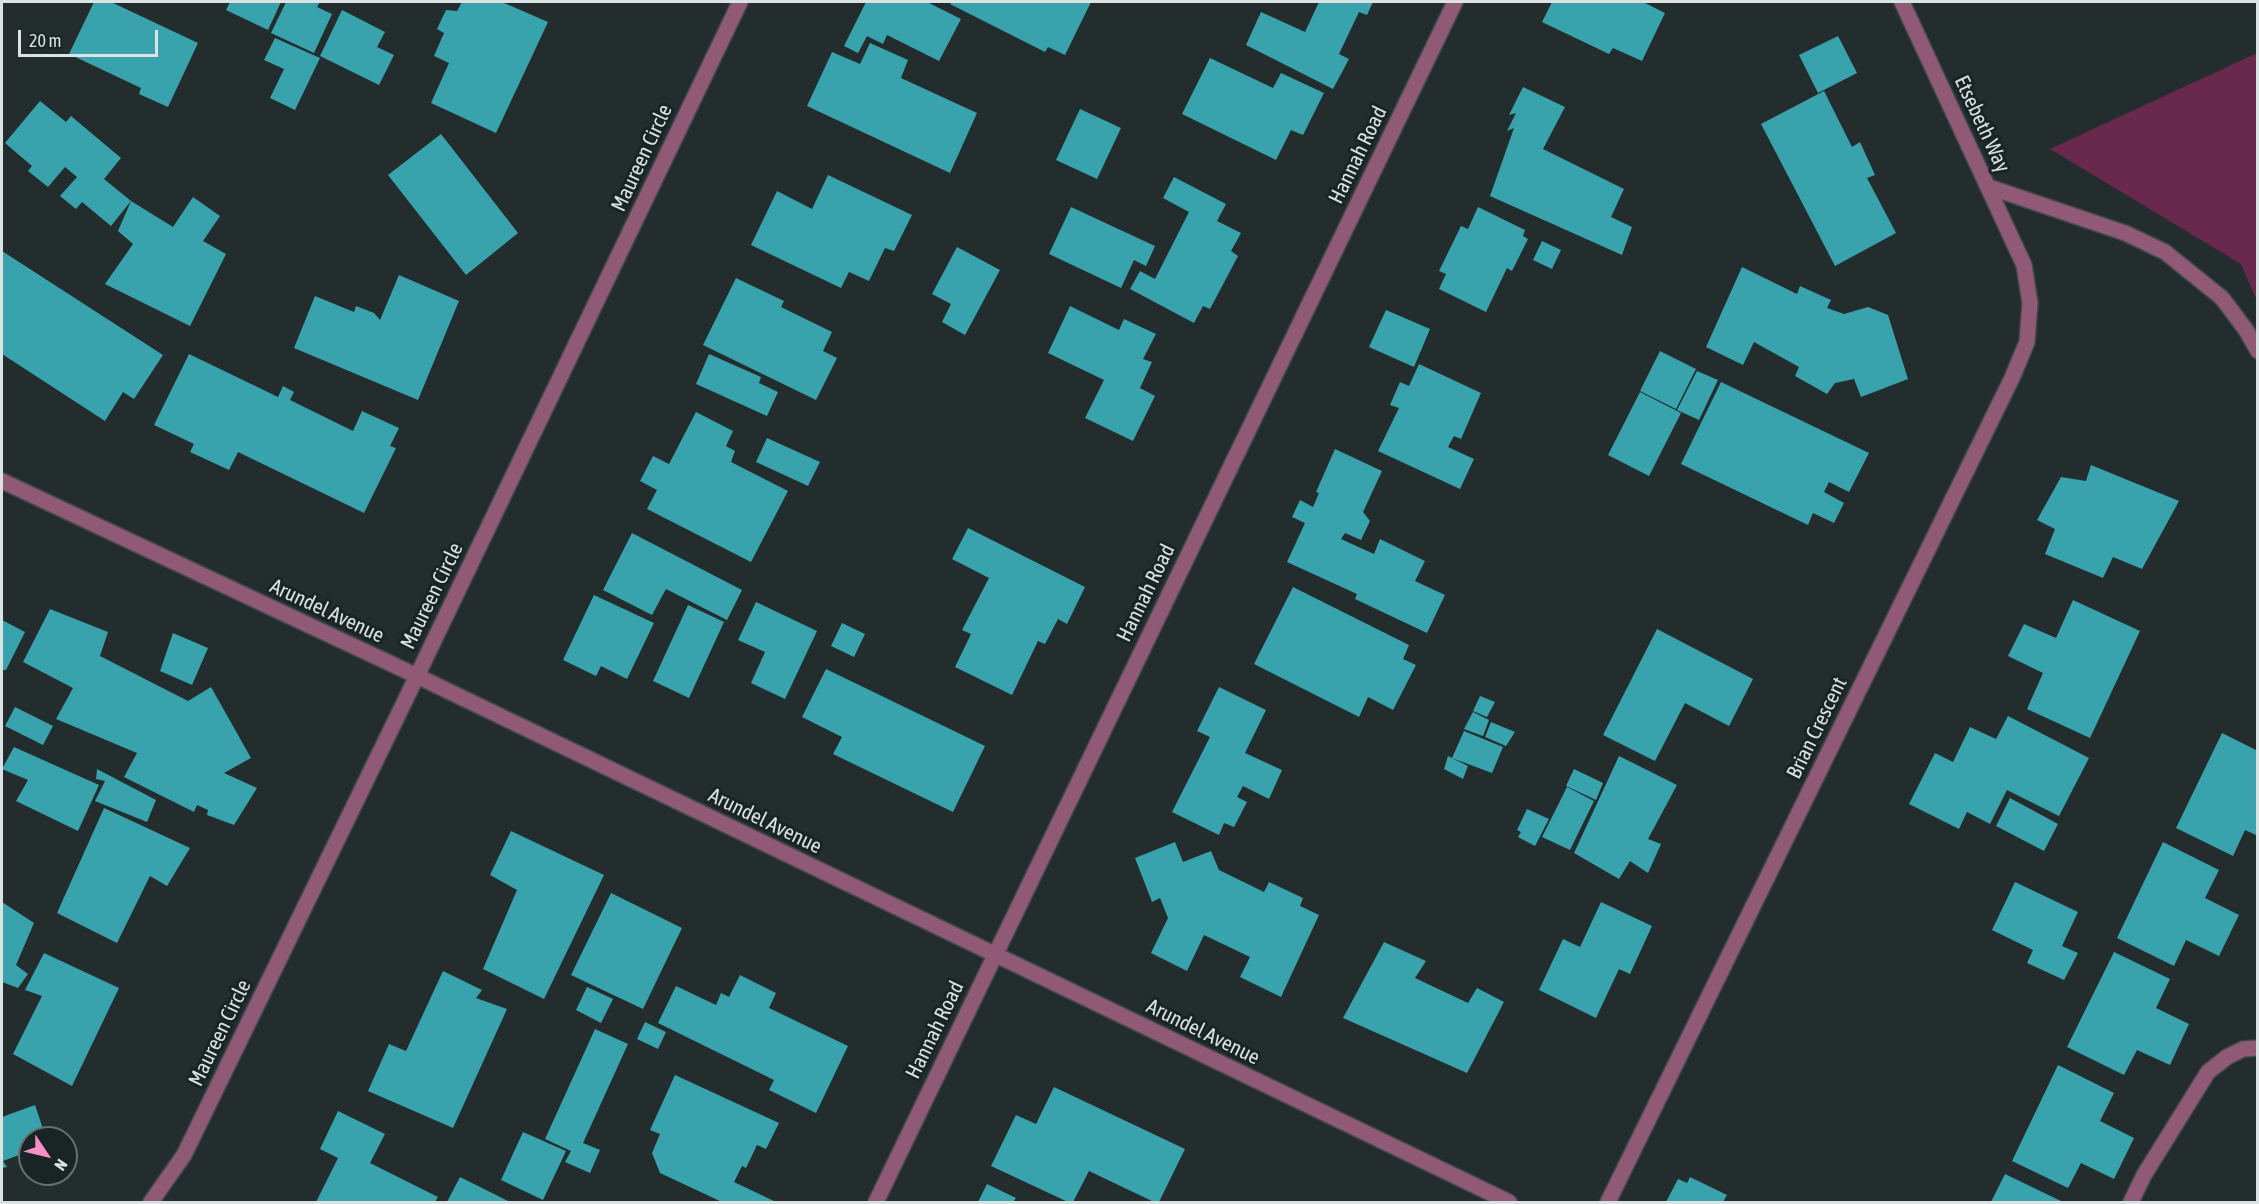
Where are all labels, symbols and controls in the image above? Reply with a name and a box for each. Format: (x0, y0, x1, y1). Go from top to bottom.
scale bar (21, 18, 160, 56)
text: 20 m (29, 30, 61, 51)
street label: Etsebeth Way (1949, 72, 2015, 176)
street label: Maureen Circle (606, 100, 678, 216)
street label: Hannah Road (1324, 102, 1392, 208)
street label: Maureen Circle (395, 539, 469, 653)
street label: Hannah Road (1112, 540, 1180, 646)
street label: Arundel Avenue (266, 574, 388, 648)
street label: Brian Crescent (1782, 673, 1852, 783)
street label: Arundel Avenue (704, 783, 826, 859)
street label: Maureen Circle (183, 976, 257, 1090)
street label: Hannah Road (901, 977, 969, 1083)
street label: Arundel Avenue (1142, 994, 1264, 1070)
north arrow (18, 1126, 78, 1186)
text: N (51, 1156, 71, 1174)

